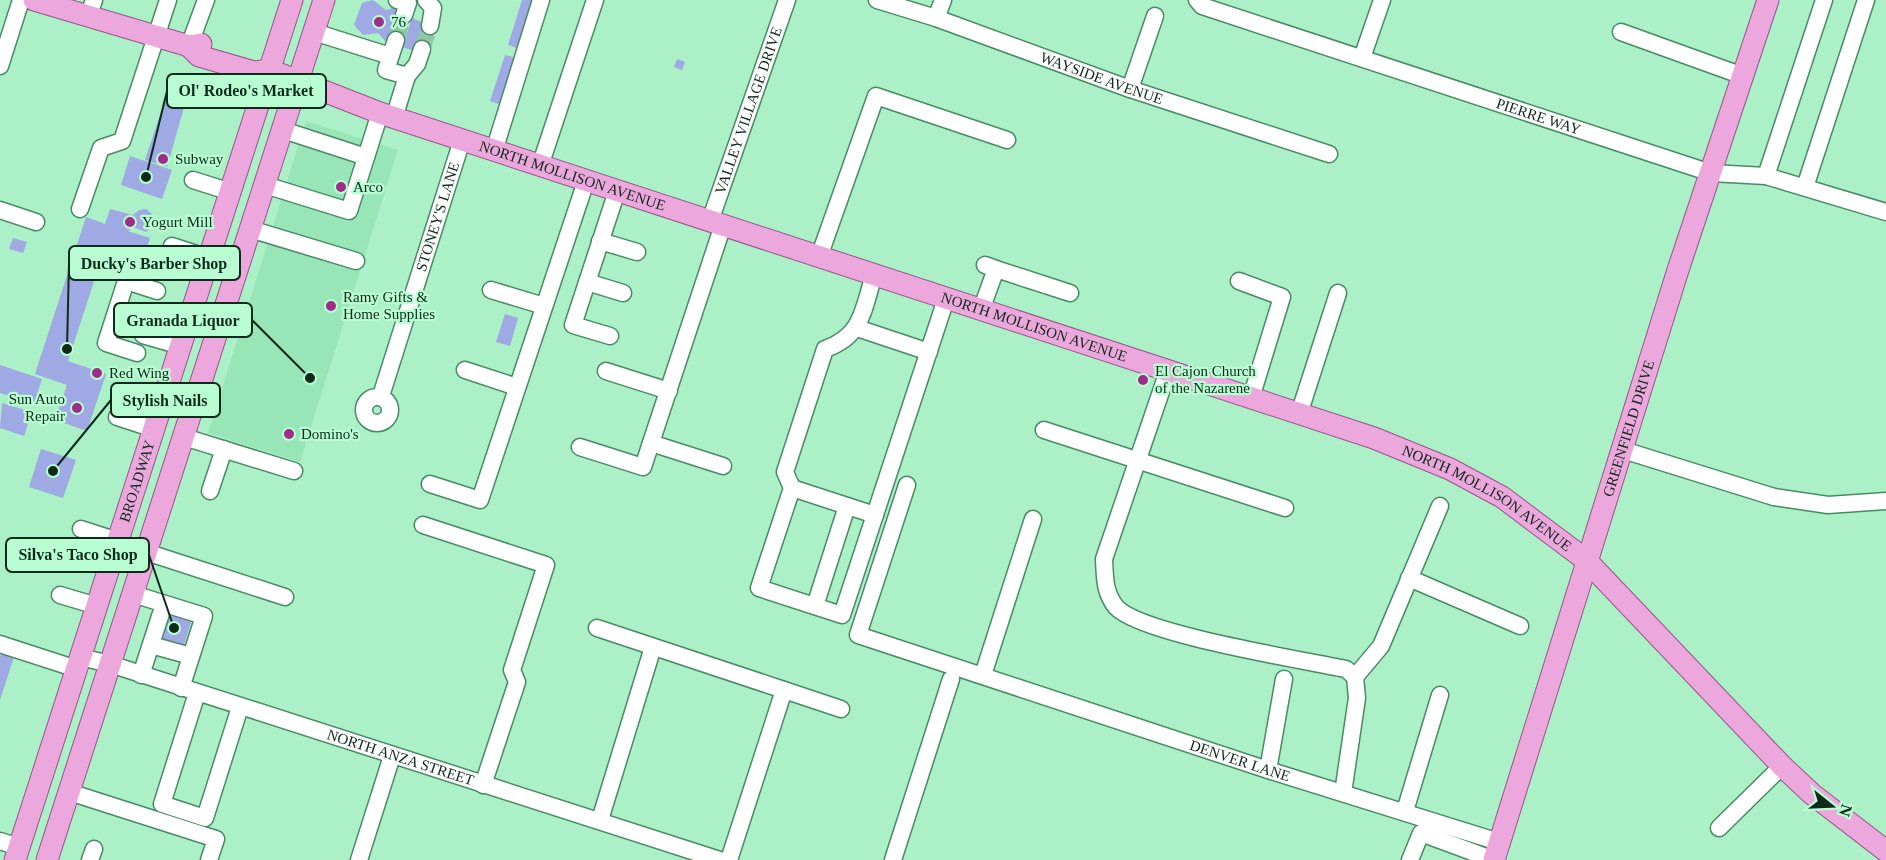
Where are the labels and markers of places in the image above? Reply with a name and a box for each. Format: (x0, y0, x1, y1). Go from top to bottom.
place label: 76 (391, 14, 407, 30)
marker: 76 (372, 15, 386, 29)
callout: Ol' Rodeo's Market (167, 74, 326, 108)
place label: Subway (175, 151, 224, 167)
marker: Subway (156, 152, 170, 166)
place label: Arco (353, 179, 383, 195)
marker: Arco (334, 180, 348, 194)
place label: Yogurt Mill (142, 214, 213, 230)
marker: Yogurt Mill (123, 215, 137, 229)
callout: Ducky's Barber Shop (69, 246, 240, 280)
place label: Ramy Gifts & Home Supplies (343, 289, 435, 322)
marker: Ramy Gifts & Home Supplies (324, 299, 338, 313)
callout: Granada Liquor (114, 303, 252, 337)
place label: El Cajon Church of the Nazarene (1155, 363, 1256, 396)
place label: Red Wing (109, 365, 170, 381)
marker: Red Wing (90, 366, 104, 380)
marker: El Cajon Church of the Nazarene (1136, 373, 1150, 387)
callout: Stylish Nails (111, 383, 220, 417)
place label: Sun Auto Repair (9, 391, 65, 424)
marker: Sun Auto Repair (70, 401, 84, 415)
place label: Domino's (301, 426, 359, 442)
marker: Domino's (282, 427, 296, 441)
callout: Silva's Taco Shop (6, 538, 149, 572)

